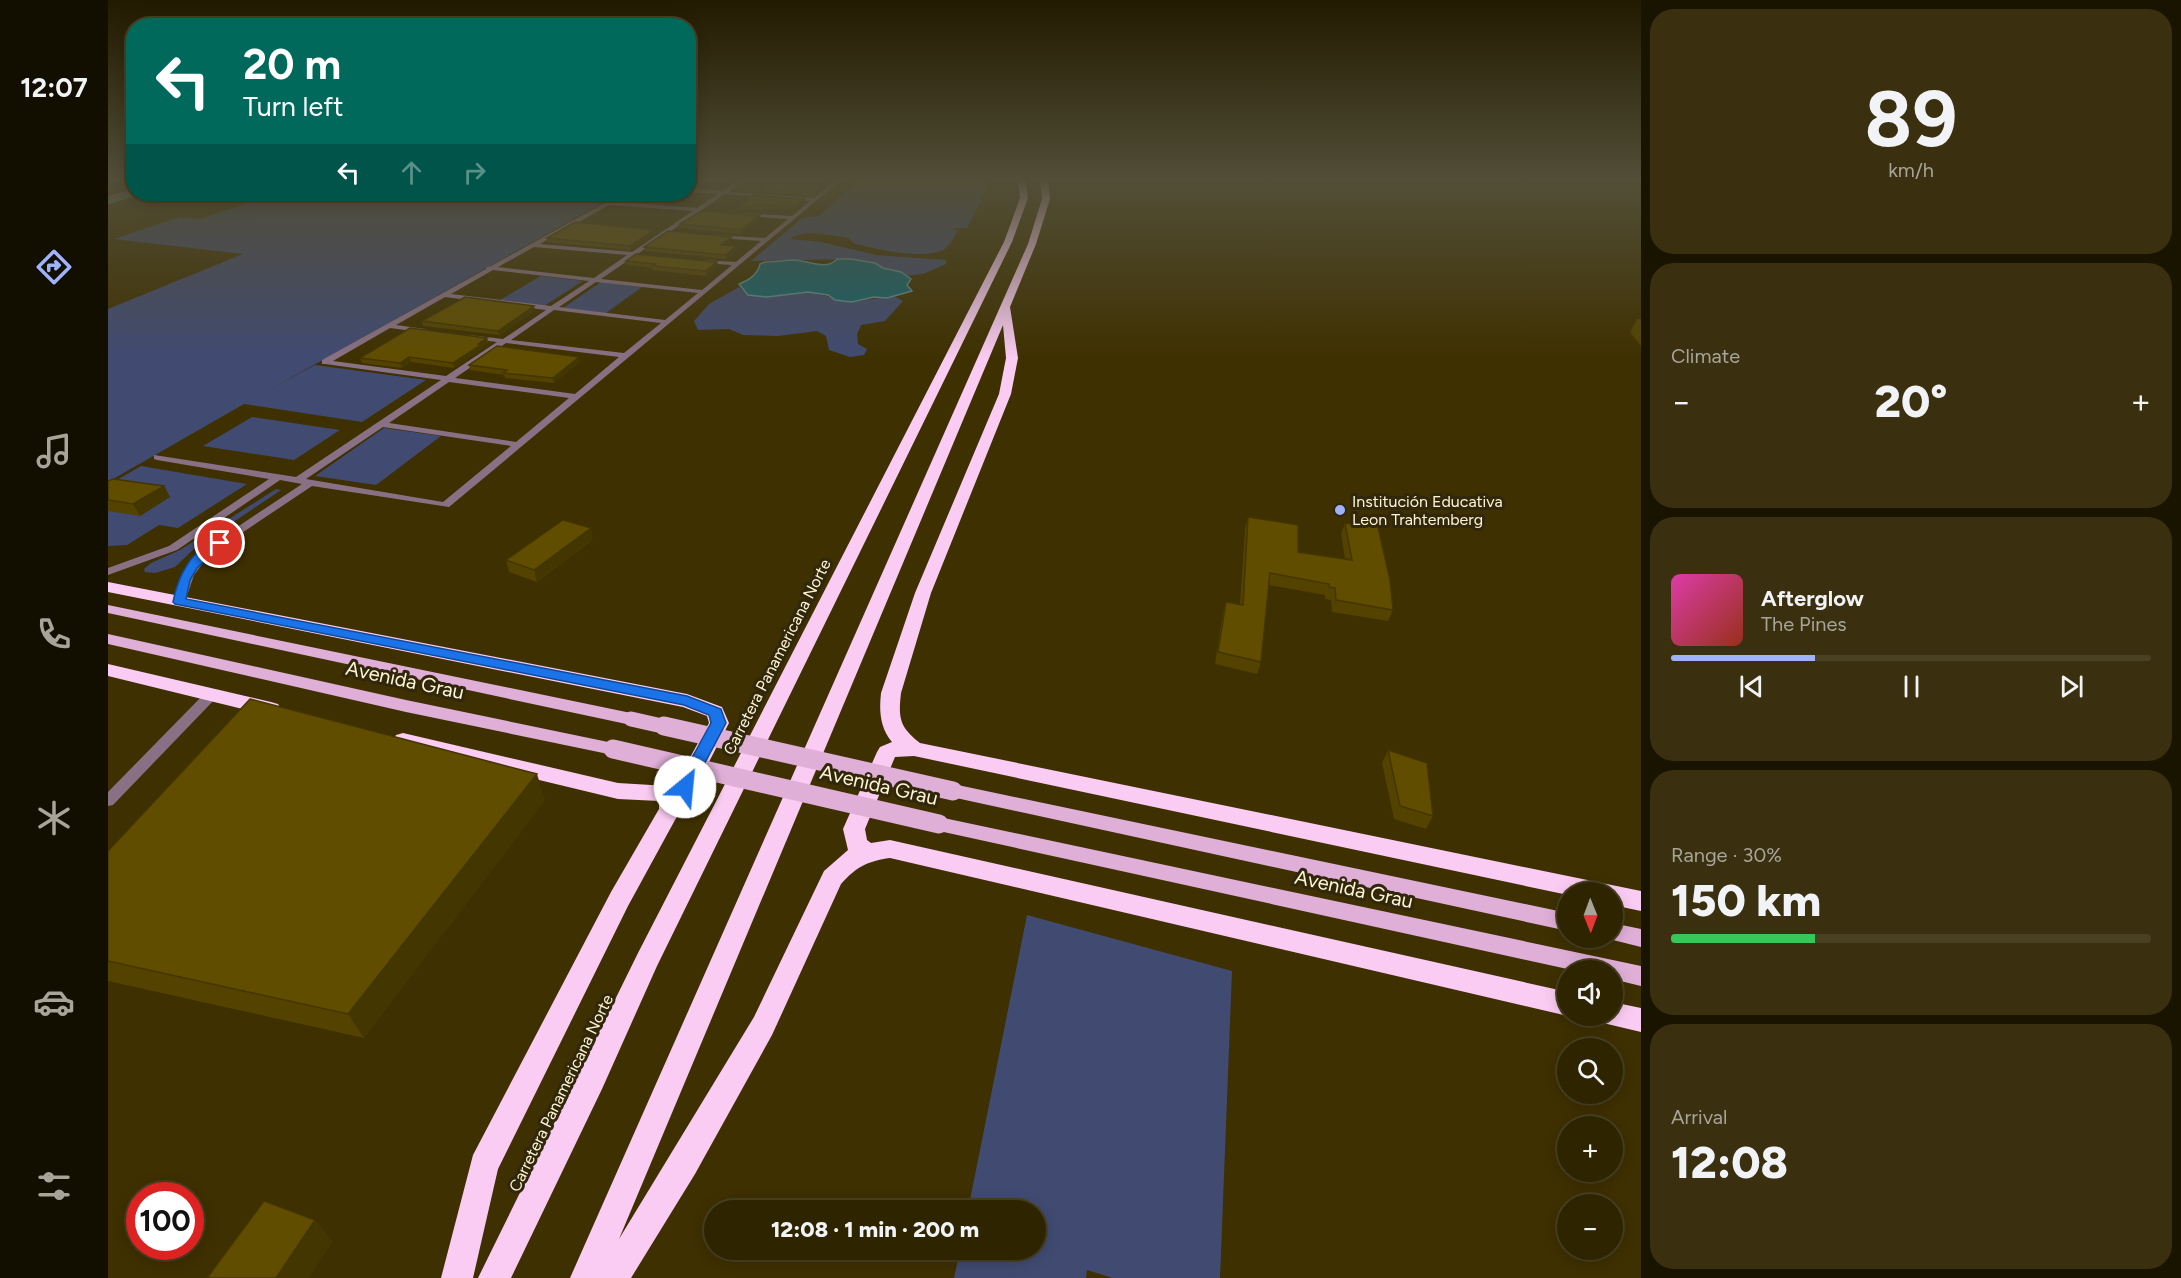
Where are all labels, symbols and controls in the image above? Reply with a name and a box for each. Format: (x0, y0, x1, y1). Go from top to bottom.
text: 20 m (243, 39, 341, 90)
icon: left (144, 42, 222, 120)
text: 12:07 (20, 71, 88, 104)
text: 89 (1865, 72, 1957, 166)
text: Turn left (243, 90, 343, 123)
icon: left (332, 156, 365, 189)
icon: ahead (395, 156, 428, 189)
icon: right (458, 156, 491, 189)
text: km/h (1888, 158, 1934, 182)
icon: directions (33, 246, 75, 288)
text: Climate (1671, 344, 1740, 368)
text: 20° (1874, 374, 1948, 428)
text: − (1671, 382, 1692, 421)
text: + (2130, 382, 2151, 421)
icon: music (33, 430, 75, 472)
place label: Institución Educativa Leon Trahtemberg (1352, 492, 1503, 529)
marker: Institución Educativa Leon Trahtemberg (1333, 503, 1347, 517)
pin (194, 517, 245, 568)
icon: arrive (203, 526, 236, 559)
street label: Carretera Panamericana Norte (719, 556, 835, 758)
text: Afterglow (1761, 585, 1864, 612)
text: The Pines (1761, 612, 1847, 636)
icon: phone (33, 613, 75, 655)
street label: Avenida Grau (344, 656, 466, 704)
icon: previous (1735, 670, 1768, 703)
icon: pause (1895, 670, 1928, 703)
icon: next (2055, 670, 2088, 703)
position arrow (653, 755, 717, 819)
street label: Avenida Grau (818, 760, 940, 810)
icon: climate (33, 797, 75, 839)
text: Range · 30% (1671, 843, 1782, 867)
street label: Avenida Grau (1293, 865, 1415, 913)
text: 150 km (1671, 873, 1821, 927)
north arrow (1557, 882, 1623, 948)
map controls (1557, 882, 1623, 1260)
button: sound (1557, 960, 1623, 1026)
icon: car (33, 981, 75, 1023)
street label: Carretera Panamericana Norte (505, 991, 617, 1195)
button: search (1557, 1038, 1623, 1104)
text: Arrival (1671, 1105, 1727, 1129)
button: + (1557, 1116, 1623, 1182)
text: 12:08 (1671, 1135, 1788, 1189)
icon: filters (33, 1165, 75, 1207)
speed limit sign: 100 (126, 1182, 204, 1260)
button: − (1557, 1194, 1623, 1260)
text: 12:08 · 1 min · 200 m (771, 1216, 979, 1243)

